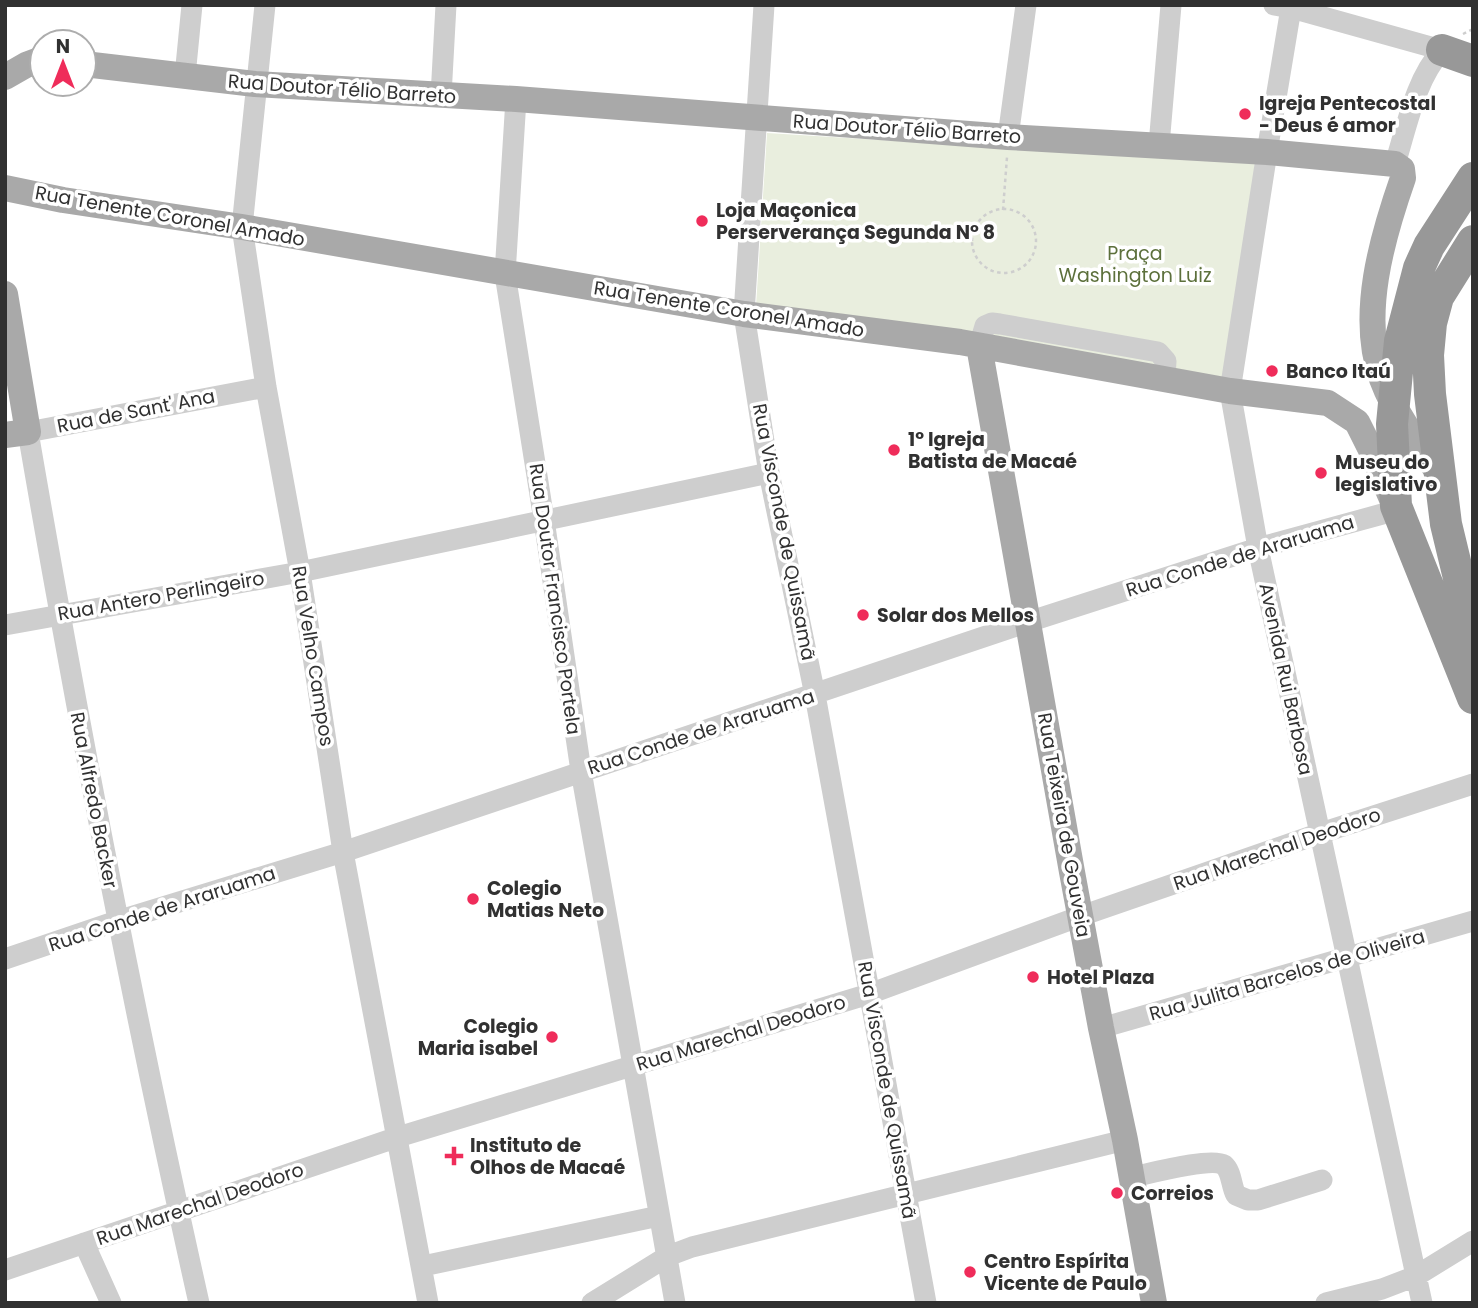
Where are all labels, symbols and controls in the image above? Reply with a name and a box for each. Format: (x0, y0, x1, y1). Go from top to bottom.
north arrow (28, 28, 98, 98)
text: N (56, 33, 70, 60)
street label: Rua Doutor Télio Barreto (227, 68, 457, 110)
place label: Igreja Pentecostal - Deus é amor (1259, 90, 1436, 139)
marker: Igreja Pentecostal - Deus é amor (1237, 106, 1253, 122)
street label: Rua Doutor Télio Barreto (792, 108, 1022, 150)
street label: Rua Tenente Coronel Amado (33, 179, 307, 253)
place label: Loja Maçonica Perserverança Segunda N° 8 (716, 197, 995, 246)
marker: Loja Maçonica Perserverança Segunda N° 8 (694, 213, 710, 229)
park label: Praça Washington Luiz (1058, 240, 1212, 289)
street label: Rua Tenente Coronel Amado (592, 274, 866, 344)
place label: Banco Itaú (1286, 358, 1391, 385)
marker: Banco Itaú (1264, 363, 1280, 379)
street label: Rua de Sant' Ana (55, 382, 217, 440)
street label: Rua Visconde de Quissamã (746, 401, 822, 663)
place label: 1° Igreja Batista de Macaé (908, 426, 1077, 475)
marker: 1° Igreja Batista de Macaé (886, 442, 902, 458)
place label: Museu do legislativo (1335, 449, 1437, 498)
street label: Rua Doutor Francisco Portela (523, 462, 587, 736)
marker: Museu do legislativo (1313, 465, 1329, 481)
street label: Rua Conde de Araruama (1123, 508, 1357, 604)
street label: Rua Velho Campos (285, 564, 341, 748)
street label: Rua Antero Perlingeiro (55, 565, 267, 627)
street label: Avenida Rui Barbosa (1252, 581, 1320, 777)
place label: Solar dos Mellos (877, 602, 1034, 629)
marker: Solar dos Mellos (855, 607, 871, 623)
street label: Rua Conde de Araruama (584, 683, 818, 781)
street label: Rua Alfredo Backer (64, 710, 124, 890)
street label: Rua Teixeira de Gouveia (1031, 711, 1097, 939)
street label: Rua Marechal Deodoro (1170, 801, 1384, 897)
street label: Rua Conde de Araruama (45, 860, 279, 958)
place label: Colegio Matias Neto (487, 875, 604, 924)
marker: Colegio Matias Neto (465, 891, 481, 907)
street label: Rua Julita Barcelos de Oliveira (1146, 923, 1428, 1027)
street label: Rua Visconde de Quissamã (851, 959, 923, 1221)
place label: Hotel Plaza (1047, 964, 1155, 991)
marker: Hotel Plaza (1025, 969, 1041, 985)
street label: Rua Marechal Deodoro (633, 988, 849, 1078)
place label: Colegio Maria isabel (418, 1013, 538, 1062)
marker: Colegio Maria isabel (544, 1029, 560, 1045)
place label: Instituto de Olhos de Macaé (470, 1132, 625, 1181)
marker: Instituto de Olhos de Macaé (444, 1146, 464, 1166)
street label: Rua Marechal Deodoro (93, 1156, 307, 1252)
place label: Correios (1131, 1180, 1214, 1207)
marker: Correios (1109, 1185, 1125, 1201)
place label: Centro Espírita Vicente de Paulo (984, 1248, 1147, 1297)
marker: Centro Espírita Vicente de Paulo (962, 1264, 978, 1280)

